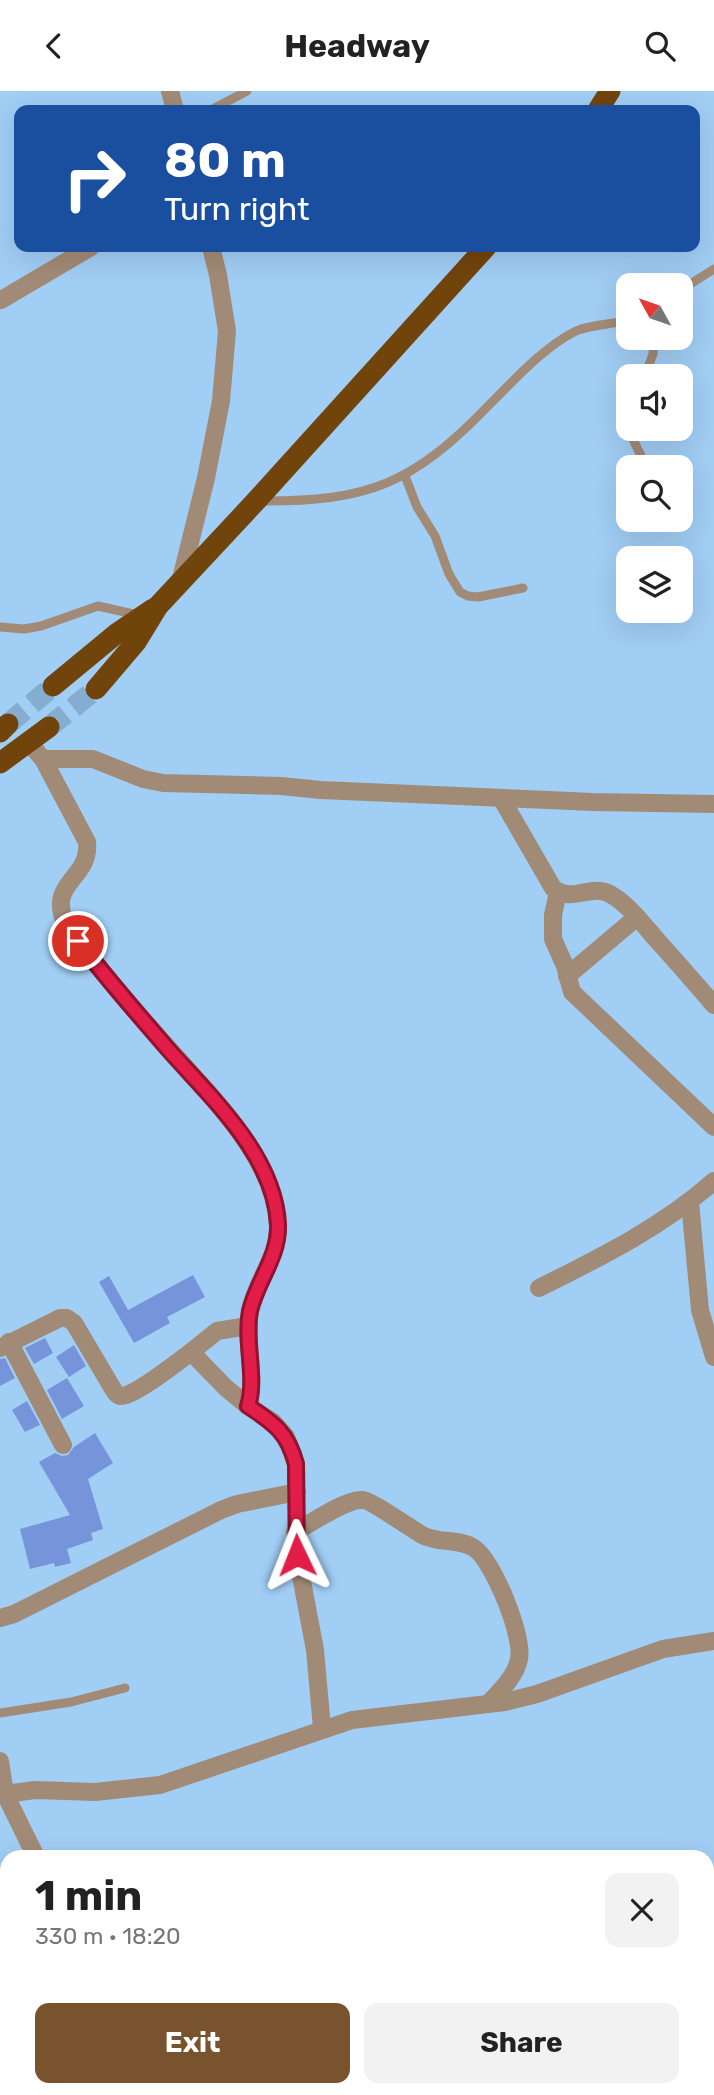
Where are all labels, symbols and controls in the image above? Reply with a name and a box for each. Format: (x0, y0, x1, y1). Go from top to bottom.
icon: back (35, 27, 73, 65)
text: Headway (284, 27, 430, 65)
icon: search (641, 27, 679, 65)
text: 80 m (164, 131, 286, 189)
icon: right (49, 133, 140, 224)
text: Turn right (164, 190, 309, 228)
north arrow (616, 273, 693, 350)
map controls (616, 273, 693, 623)
button: sound (616, 364, 693, 441)
button: search (616, 455, 693, 532)
button: layers (616, 546, 693, 623)
pin (48, 911, 108, 971)
icon: arrive (59, 922, 97, 960)
position arrow (260, 1518, 334, 1592)
text: 1 min (35, 1871, 142, 1921)
button: close (605, 1873, 679, 1947)
text: 330 m · 18:20 (35, 1922, 181, 1950)
button: Exit (35, 2003, 350, 2083)
button: Share (364, 2003, 679, 2083)

